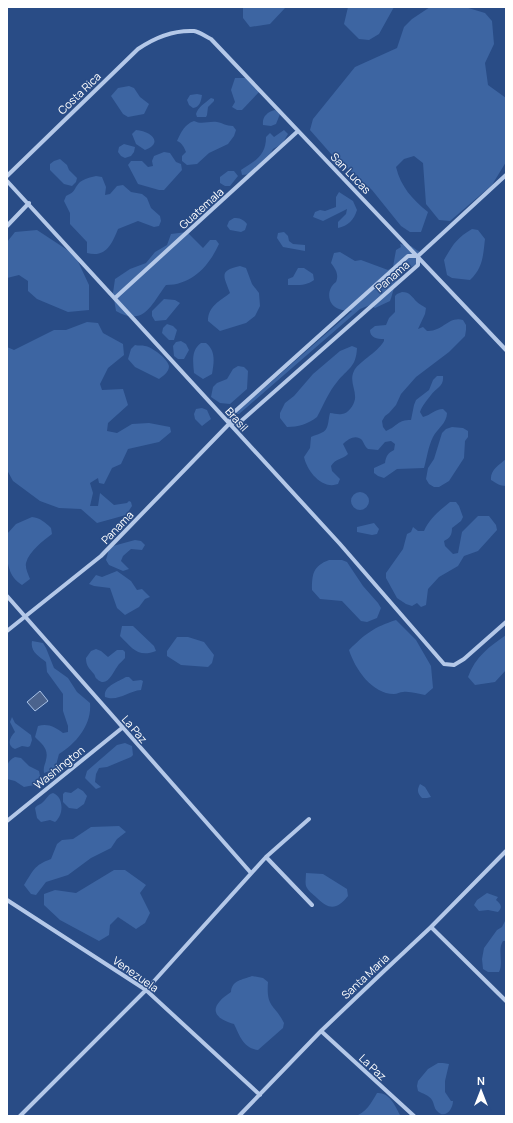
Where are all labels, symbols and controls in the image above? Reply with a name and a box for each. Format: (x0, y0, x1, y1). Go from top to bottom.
street label: Costa Rica (54, 69, 104, 117)
street label: San Lucas (328, 149, 375, 197)
street label: Guatemala (176, 184, 226, 232)
street label: Panama (372, 257, 412, 295)
street label: Brasil (222, 404, 252, 434)
street label: Panama (98, 507, 136, 547)
street label: La Paz (119, 712, 151, 746)
street label: Washington (31, 742, 87, 792)
street label: Santa Maria (338, 950, 392, 1002)
street label: Venezuela (110, 953, 162, 995)
street label: La Paz (356, 1051, 390, 1084)
north arrow (461, 1071, 501, 1111)
text: N (477, 1073, 485, 1088)

